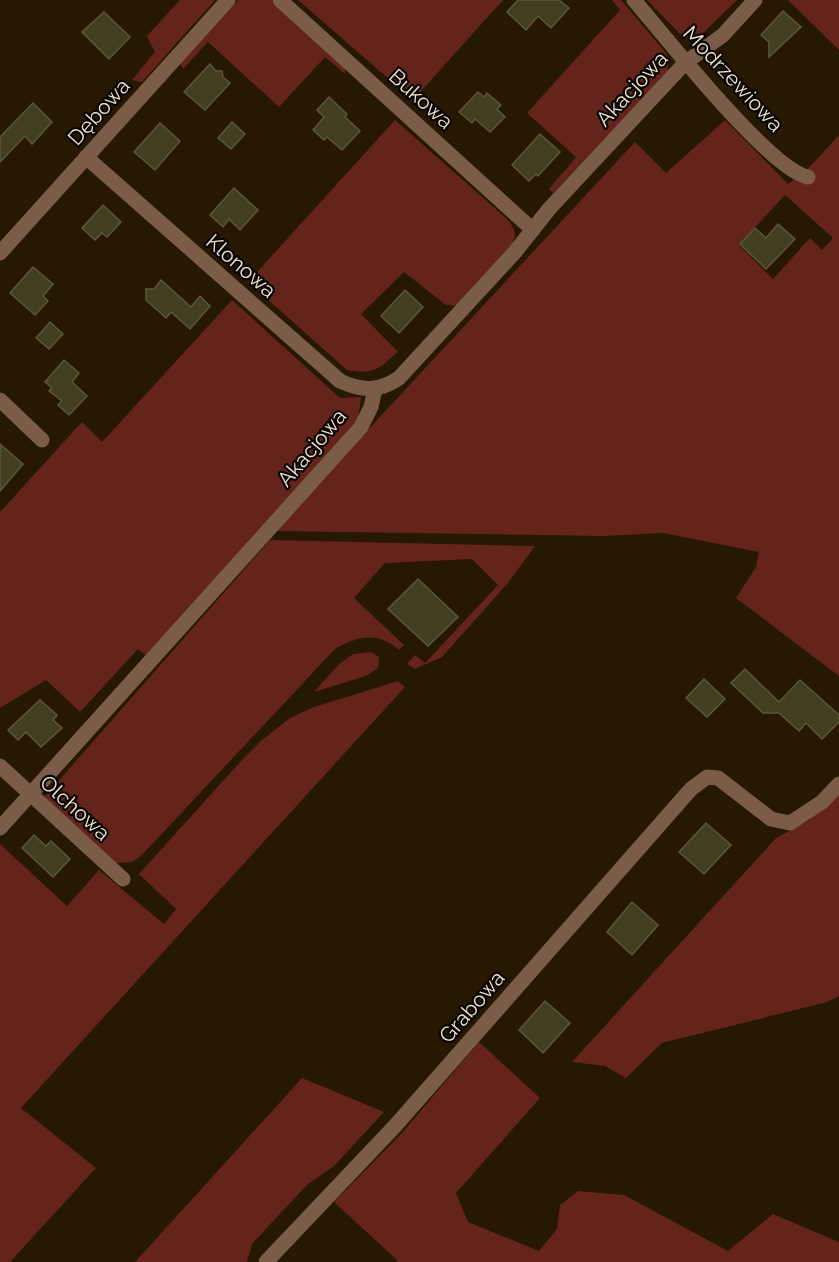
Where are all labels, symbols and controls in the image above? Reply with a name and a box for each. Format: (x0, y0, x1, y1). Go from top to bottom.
street label: Modrzewiowa (678, 21, 789, 137)
street label: Akacjowa (591, 46, 673, 131)
street label: Bukowa (384, 63, 458, 134)
street label: Dębowa (62, 73, 135, 150)
street label: Klonowa (201, 229, 281, 303)
street label: Akacjowa (272, 404, 351, 491)
street label: Olchowa (35, 770, 116, 846)
street label: Grabowa (434, 966, 510, 1048)

